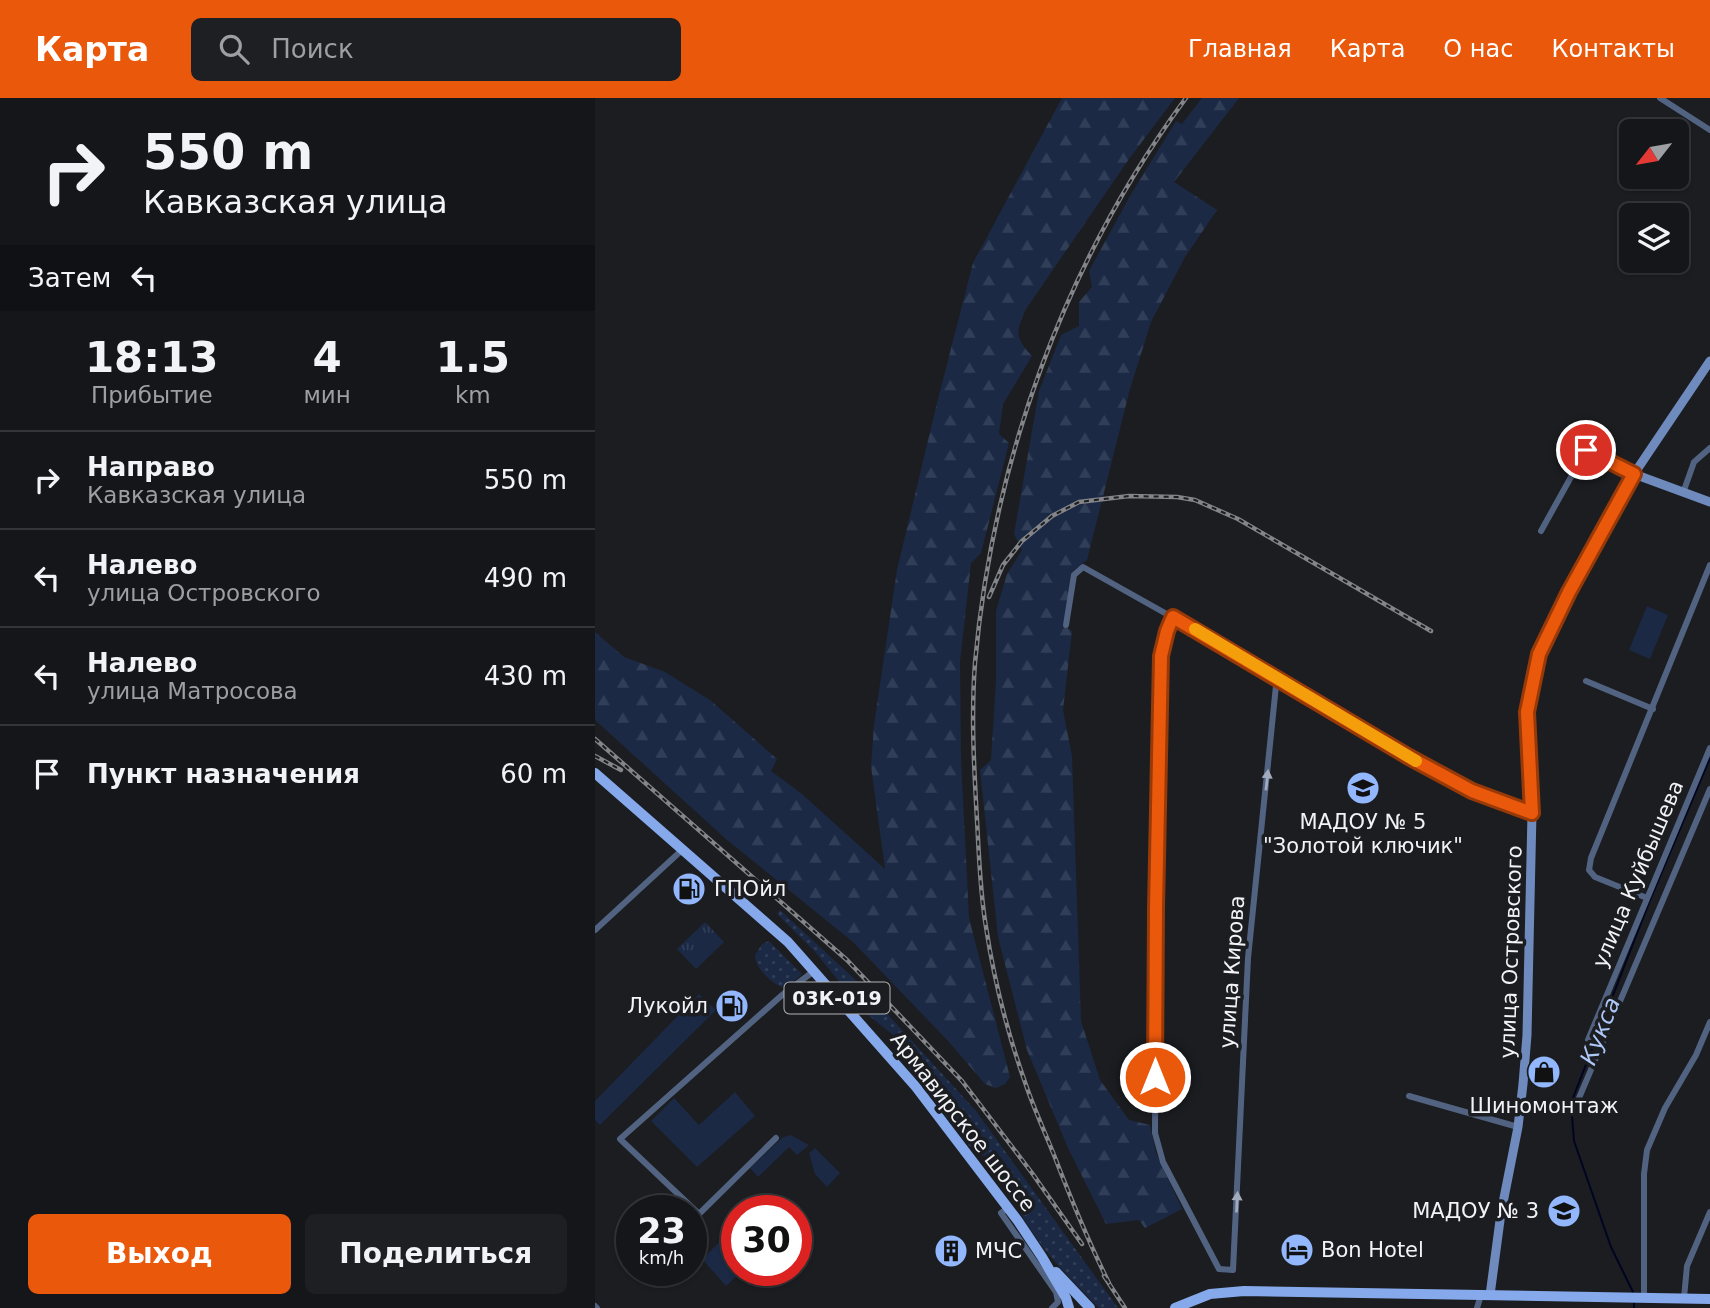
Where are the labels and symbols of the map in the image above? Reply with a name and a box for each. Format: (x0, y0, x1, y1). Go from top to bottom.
north arrow (1619, 119, 1689, 189)
pin (1556, 420, 1616, 480)
one-way arrow (1261, 769, 1272, 791)
school or university icon: МАДОУ № 5 "Золотой ключик" (1344, 769, 1382, 807)
street label: улица Куйбышева (1588, 777, 1688, 971)
place label: МАДОУ № 5 "Золотой ключик" (1263, 810, 1463, 858)
street label: улица Островского (1495, 845, 1527, 1059)
fuel station icon: ГПОйл (670, 870, 708, 908)
place label: ГПОйл (714, 877, 786, 901)
street label: улица Кирова (1215, 895, 1249, 1049)
road number: 03К-019 (785, 983, 889, 1014)
fuel station icon: Лукойл (713, 987, 751, 1025)
water label: Кукса (1575, 993, 1625, 1069)
place label: Лукойл (627, 994, 708, 1018)
street label: Армавирское шоссе (886, 1028, 1040, 1216)
position arrow (1118, 1040, 1192, 1114)
shop icon: Шиномонтаж (1525, 1053, 1563, 1091)
place label: Шиномонтаж (1469, 1094, 1619, 1118)
one-way arrow (1231, 1191, 1242, 1213)
school or university icon: МАДОУ № 3 (1545, 1192, 1583, 1230)
speed limit sign: 30 (721, 1195, 812, 1286)
place label: МАДОУ № 3 (1412, 1199, 1539, 1223)
hotel icon: Bon Hotel (1278, 1231, 1316, 1269)
building icon: МЧС (932, 1232, 970, 1270)
place label: Bon Hotel (1321, 1238, 1424, 1262)
place label: МЧС (975, 1239, 1022, 1263)

